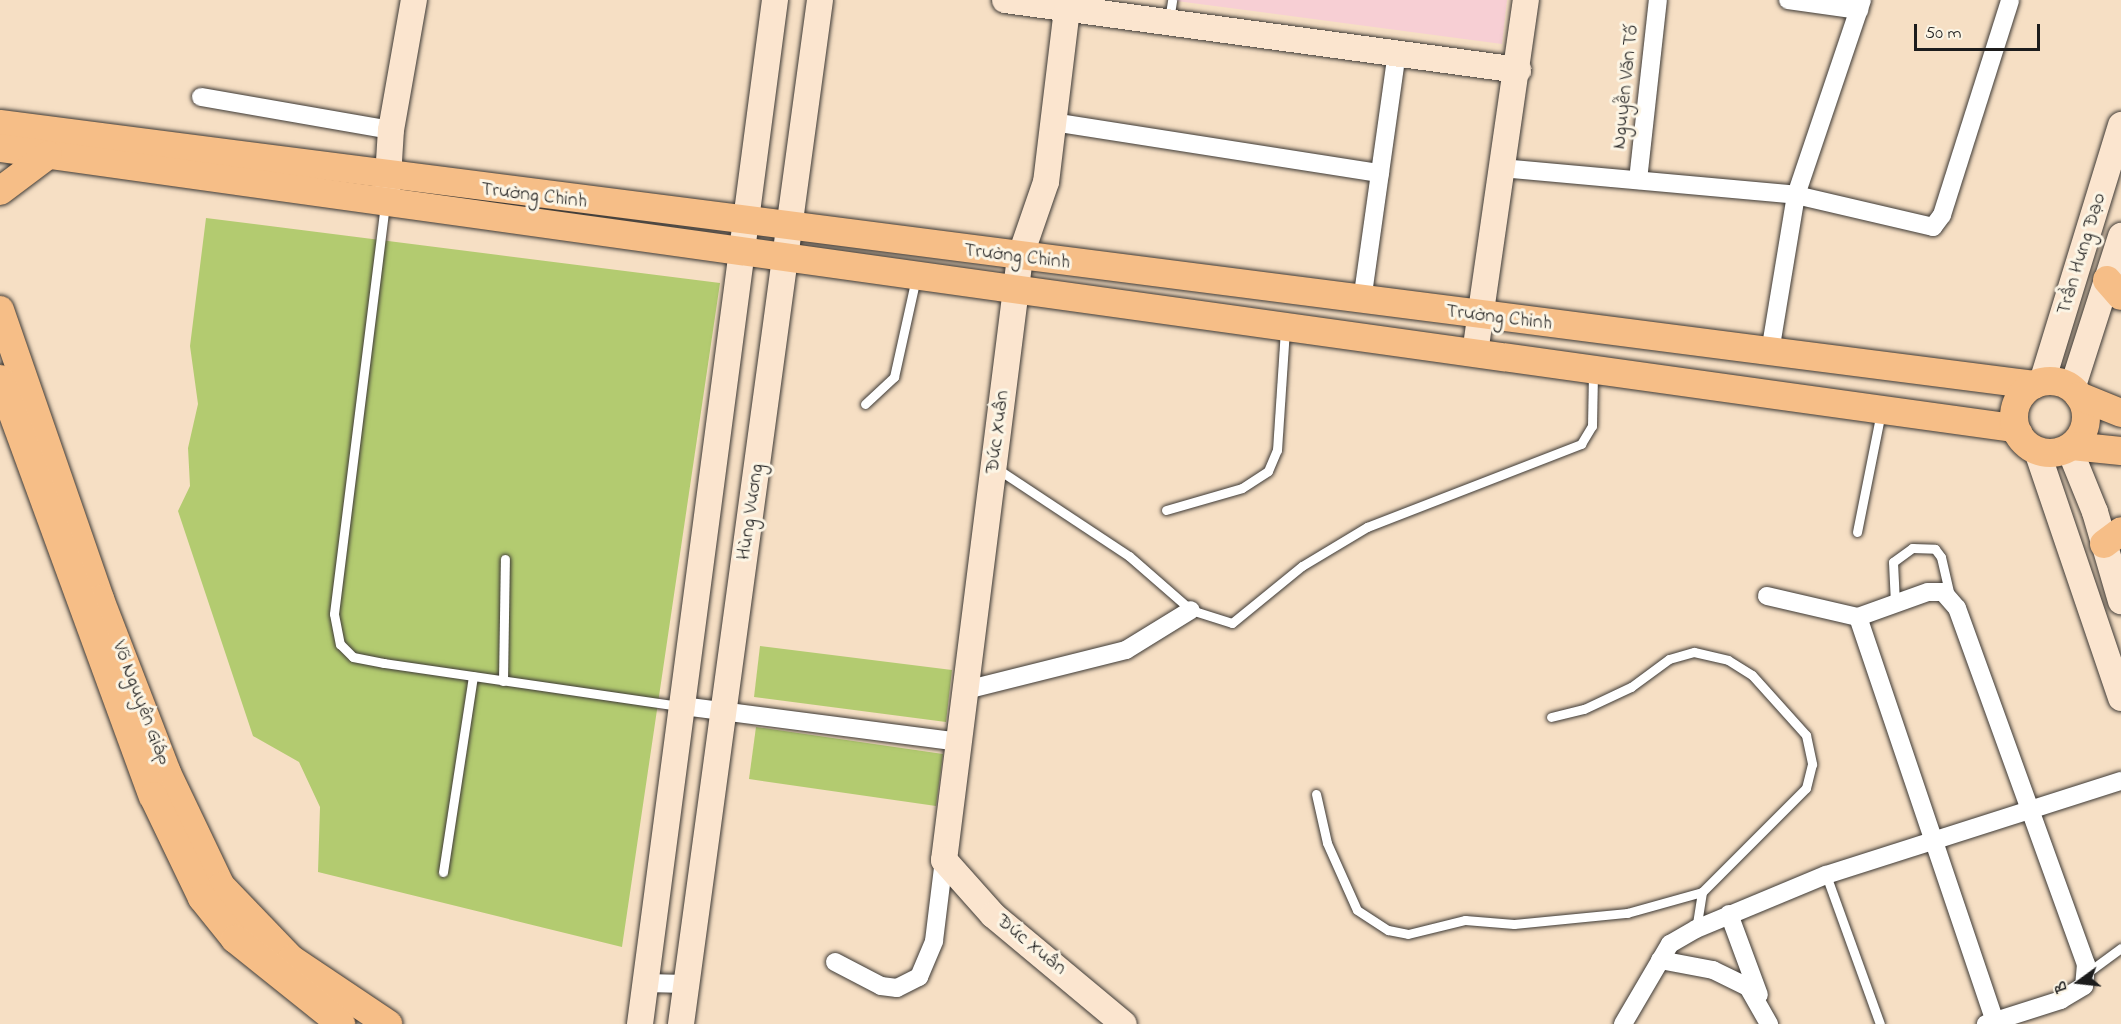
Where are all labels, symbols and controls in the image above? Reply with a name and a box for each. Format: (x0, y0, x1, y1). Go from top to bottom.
scale bar (1917, 12, 2043, 50)
text: 50 m (1925, 21, 1962, 47)
street label: Nguyễn Văn Tố (1608, 24, 1644, 150)
street label: Trường Chinh (480, 178, 588, 214)
street label: Trần Hưng Đạo (2052, 190, 2112, 318)
street label: Trường Chinh (963, 239, 1071, 275)
street label: Trường Chinh (1445, 300, 1553, 336)
street label: Đức Xuân (981, 389, 1015, 475)
street label: Hùng Vương (732, 462, 770, 562)
street label: Võ Nguyên Giáp (106, 637, 176, 769)
street label: Đức Xuân (991, 909, 1071, 981)
north arrow (2049, 952, 2109, 1012)
text: B (2049, 978, 2075, 995)

